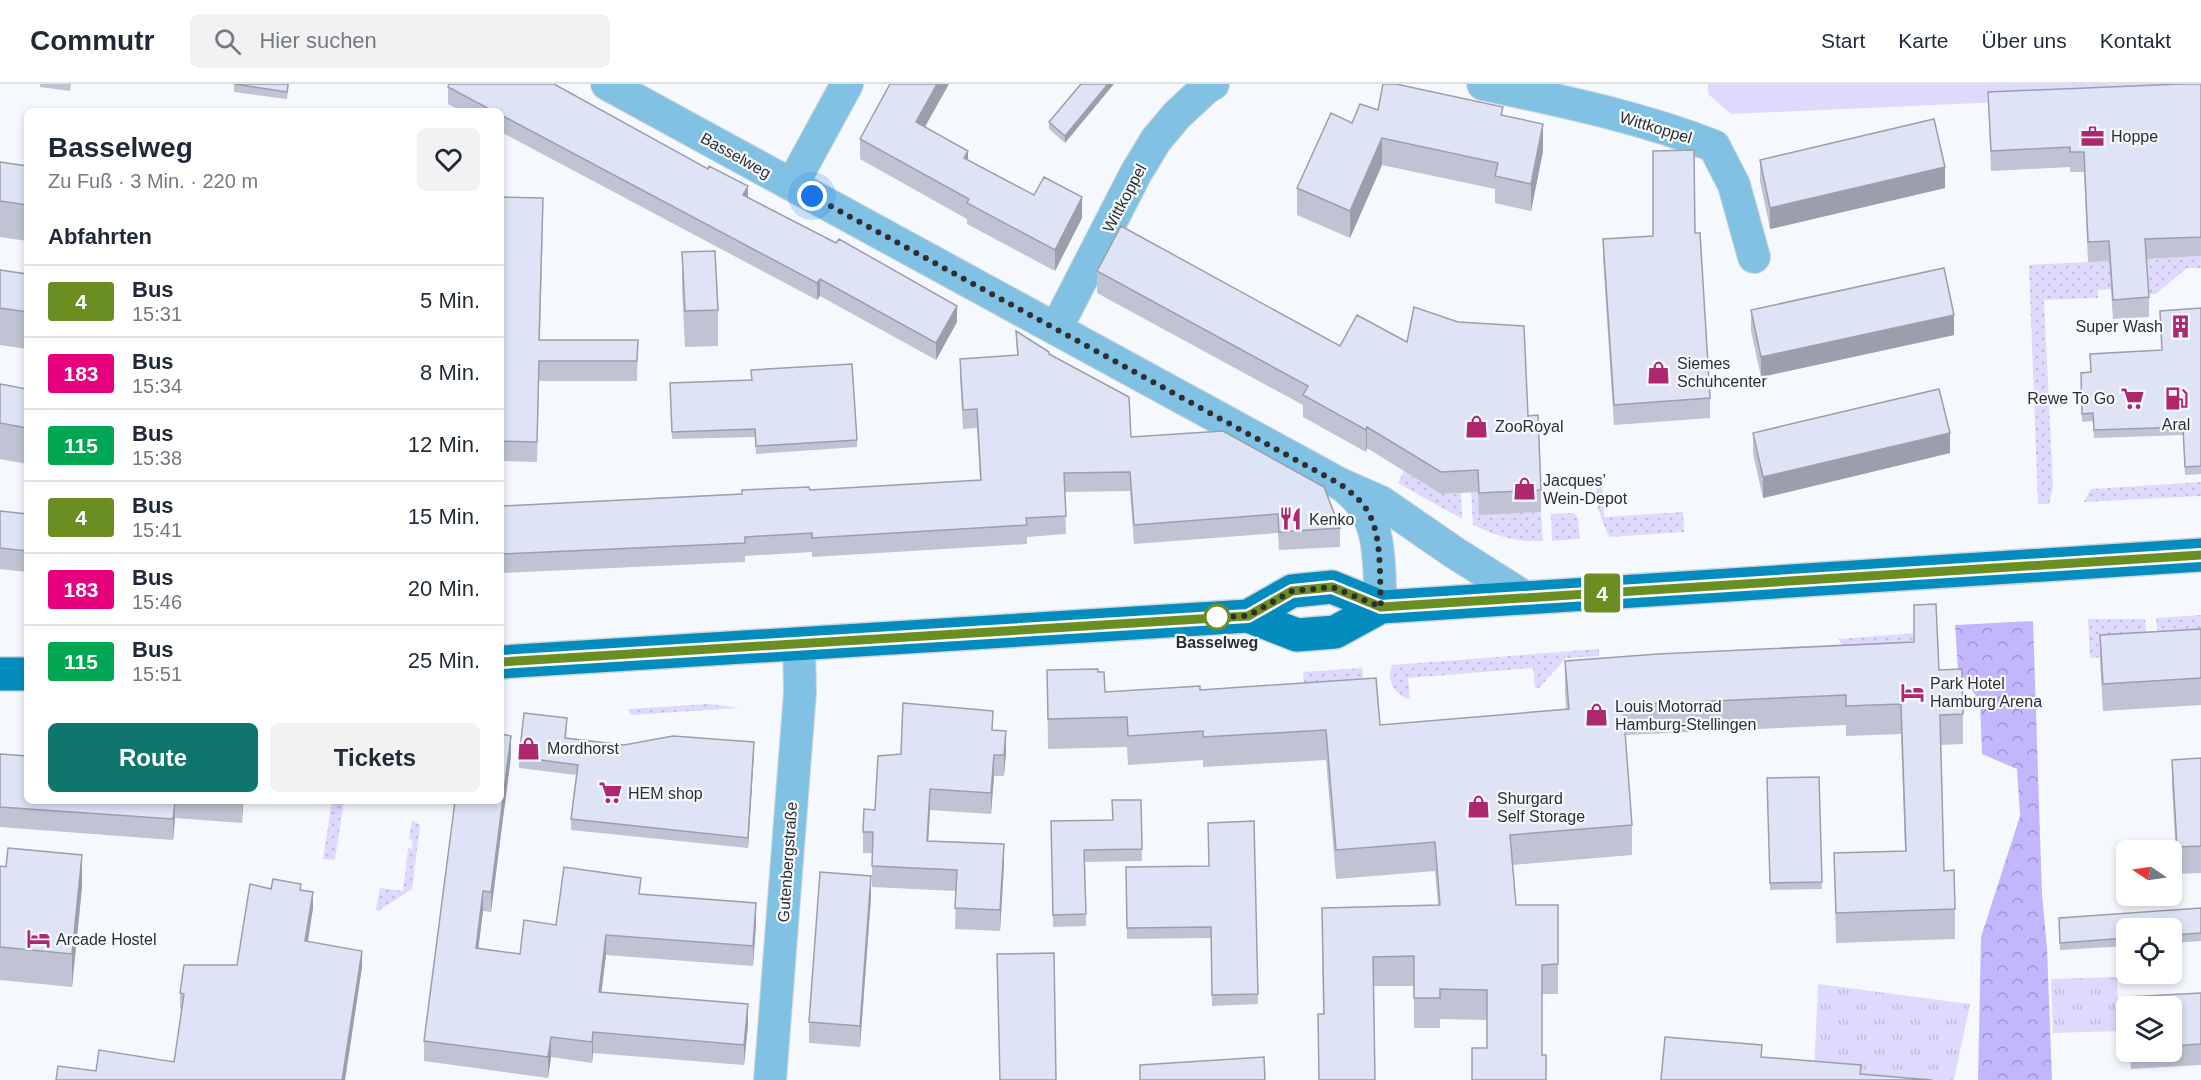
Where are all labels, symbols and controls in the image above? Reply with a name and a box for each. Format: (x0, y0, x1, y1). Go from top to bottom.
search box (190, 14, 610, 68)
text: Commutr (30, 25, 154, 56)
icon: search (211, 25, 244, 58)
text: Hier suchen (259, 28, 377, 53)
text: Start (1821, 29, 1865, 52)
text: Karte (1898, 29, 1949, 52)
text: Über uns (1982, 29, 2067, 52)
text: Kontakt (2100, 29, 2171, 52)
street label: Wittkoppel (1618, 108, 1694, 147)
office icon: Hoppe (2080, 123, 2106, 149)
button: heart (417, 128, 480, 191)
place label: Hoppe (2111, 128, 2158, 145)
street label: Basselweg (698, 129, 774, 182)
text: Basselweg (48, 132, 193, 163)
street label: Wittkoppel (1099, 161, 1149, 235)
text: Zu Fuß · 3 Min. · 220 m (48, 170, 258, 192)
your location (797, 181, 827, 211)
text: Abfahrten (48, 224, 152, 249)
text: Bus (132, 277, 174, 302)
text: 5 Min. (420, 288, 480, 313)
text: 4 (75, 290, 87, 313)
text: 15:31 (132, 303, 182, 325)
building icon: Super Wash (2168, 313, 2194, 339)
place label: Super Wash (2076, 318, 2163, 335)
text: Bus (132, 349, 174, 374)
place label: Siemes Schuhcenter (1677, 355, 1768, 390)
shop icon: Siemes Schuhcenter (1646, 359, 1672, 385)
text: 8 Min. (420, 360, 480, 385)
text: 183 (63, 362, 99, 385)
text: 15:34 (132, 375, 182, 397)
supermarket icon: Rewe To Go (2120, 385, 2146, 411)
fuel station icon: Aral (2163, 386, 2189, 412)
place label: Rewe To Go (2027, 390, 2115, 407)
shop icon: ZooRoyal (1464, 413, 1490, 439)
place label: Aral (2162, 416, 2190, 433)
place label: ZooRoyal (1495, 418, 1563, 435)
text: Bus (132, 421, 174, 446)
text: 12 Min. (408, 432, 480, 457)
text: 115 (64, 434, 98, 457)
text: 15:38 (132, 447, 182, 469)
place label: Jacques’ Wein-Depot (1543, 472, 1628, 507)
shop icon: Jacques’ Wein-Depot (1512, 476, 1538, 502)
text: Bus (132, 493, 174, 518)
text: 15 Min. (408, 504, 480, 529)
text: 4 (75, 506, 87, 529)
restaurant icon: Kenko (1278, 506, 1304, 532)
place label: Kenko (1309, 511, 1354, 528)
text: 15:41 (132, 519, 182, 541)
text: Bus (132, 565, 174, 590)
line badge: 4 (1582, 574, 1622, 612)
text: 20 Min. (408, 576, 480, 601)
text: 183 (63, 578, 99, 601)
text: 4 (1596, 582, 1608, 605)
text: 15:46 (132, 591, 182, 613)
marker: Basselweg (1204, 604, 1230, 630)
place label: Basselweg (1176, 634, 1258, 651)
text: Bus (132, 637, 174, 662)
text: 25 Min. (408, 648, 480, 673)
text: 115 (64, 650, 98, 673)
text: 15:51 (132, 663, 182, 685)
place label: Park Hotel Hamburg Arena (1930, 675, 2042, 710)
hotel icon: Park Hotel Hamburg Arena (1899, 679, 1925, 705)
place label: Louis Motorrad Hamburg-Stellingen (1615, 698, 1756, 733)
shop icon: Louis Motorrad Hamburg-Stellingen (1584, 702, 1610, 728)
button: Route (48, 723, 258, 792)
button: Tickets (270, 723, 480, 792)
shop icon: Mordhorst (516, 735, 542, 761)
place label: Mordhorst (547, 740, 620, 757)
supermarket icon: HEM shop (597, 780, 623, 806)
place label: HEM shop (628, 785, 703, 802)
place label: Shurgard Self Storage (1497, 790, 1585, 825)
shop icon: Shurgard Self Storage (1466, 794, 1492, 820)
street label: Gutenbergstraße (775, 801, 800, 923)
north arrow (2116, 840, 2182, 906)
map controls (2116, 840, 2182, 1062)
button: locate (2116, 918, 2182, 984)
hotel icon: Arcade Hostel (25, 926, 51, 952)
place label: Arcade Hostel (56, 931, 157, 948)
button: layers (2116, 996, 2182, 1062)

